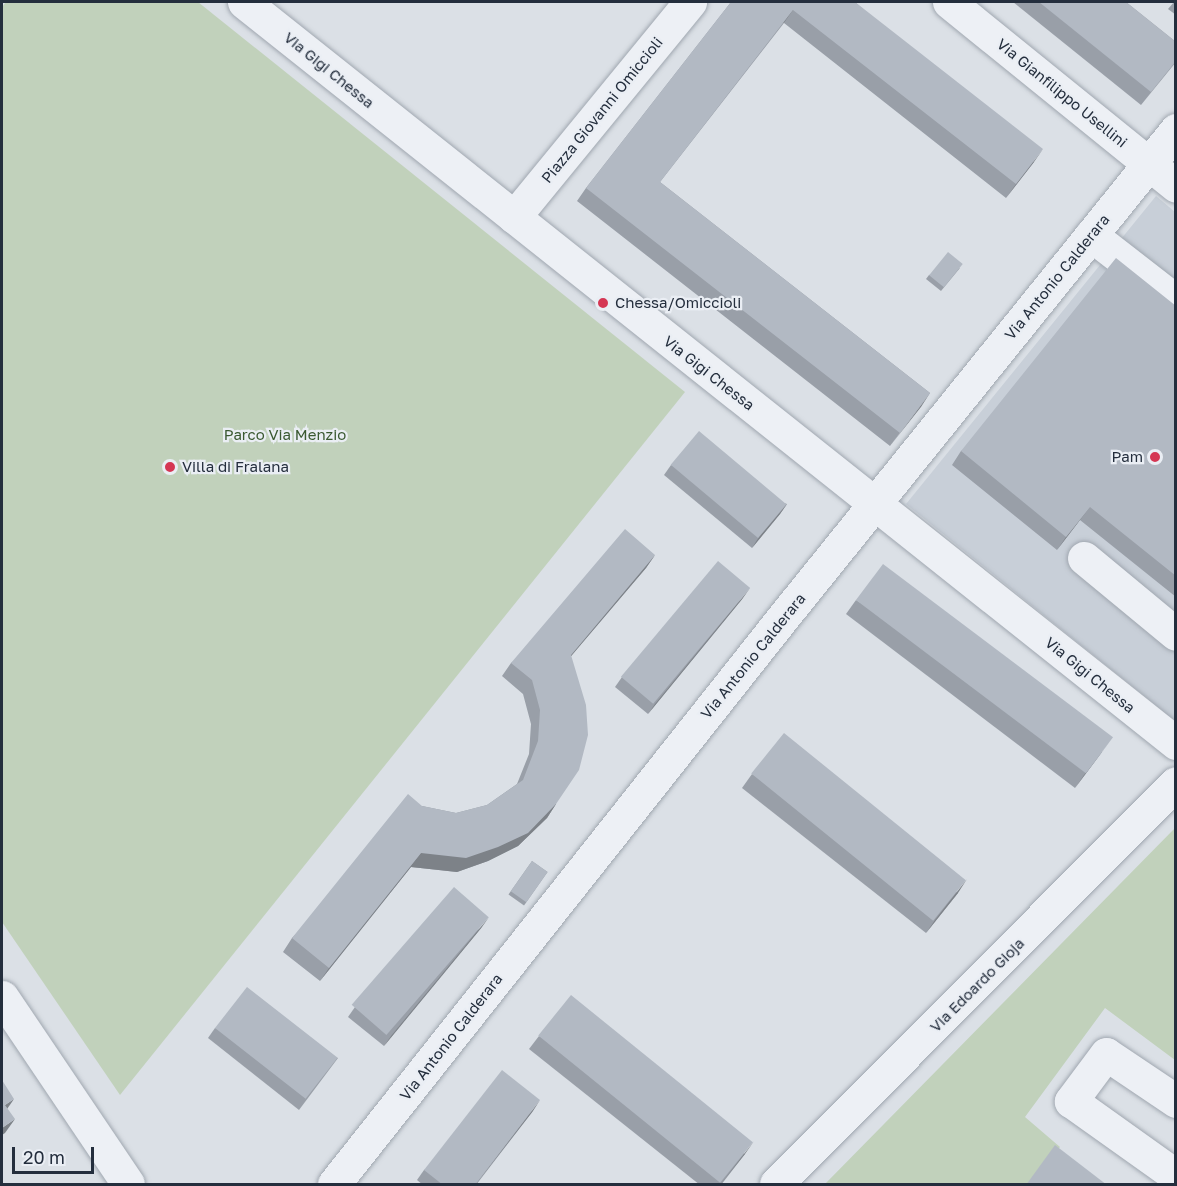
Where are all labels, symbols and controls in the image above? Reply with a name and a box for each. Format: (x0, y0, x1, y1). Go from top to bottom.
street label: Via Gigi Chessa (280, 28, 378, 112)
street label: Piazza Giovanni Omiccioli (538, 33, 666, 187)
street label: Via Gianfilippo Usellini (993, 35, 1131, 151)
street label: Via Antonio Calderara (1001, 211, 1113, 343)
place label: Chessa/Omiccioli (615, 294, 741, 312)
marker: Chessa/Omiccioli (596, 296, 610, 310)
street label: Via Gigi Chessa (660, 332, 758, 414)
park label: Parco Via Menzio (224, 426, 346, 444)
place label: Pam (1112, 448, 1143, 466)
marker: Pam (1148, 450, 1162, 464)
place label: Villa di Fralana (182, 458, 289, 476)
marker: Villa di Fralana (163, 460, 177, 474)
street label: Via Antonio Calderara (697, 590, 809, 722)
street label: Via Gigi Chessa (1041, 633, 1139, 717)
street label: Via Edoardo Gioja (926, 934, 1028, 1036)
street label: Via Antonio Calderara (396, 970, 506, 1104)
scale bar (15, 1135, 98, 1173)
text: 20 m (23, 1146, 65, 1168)

